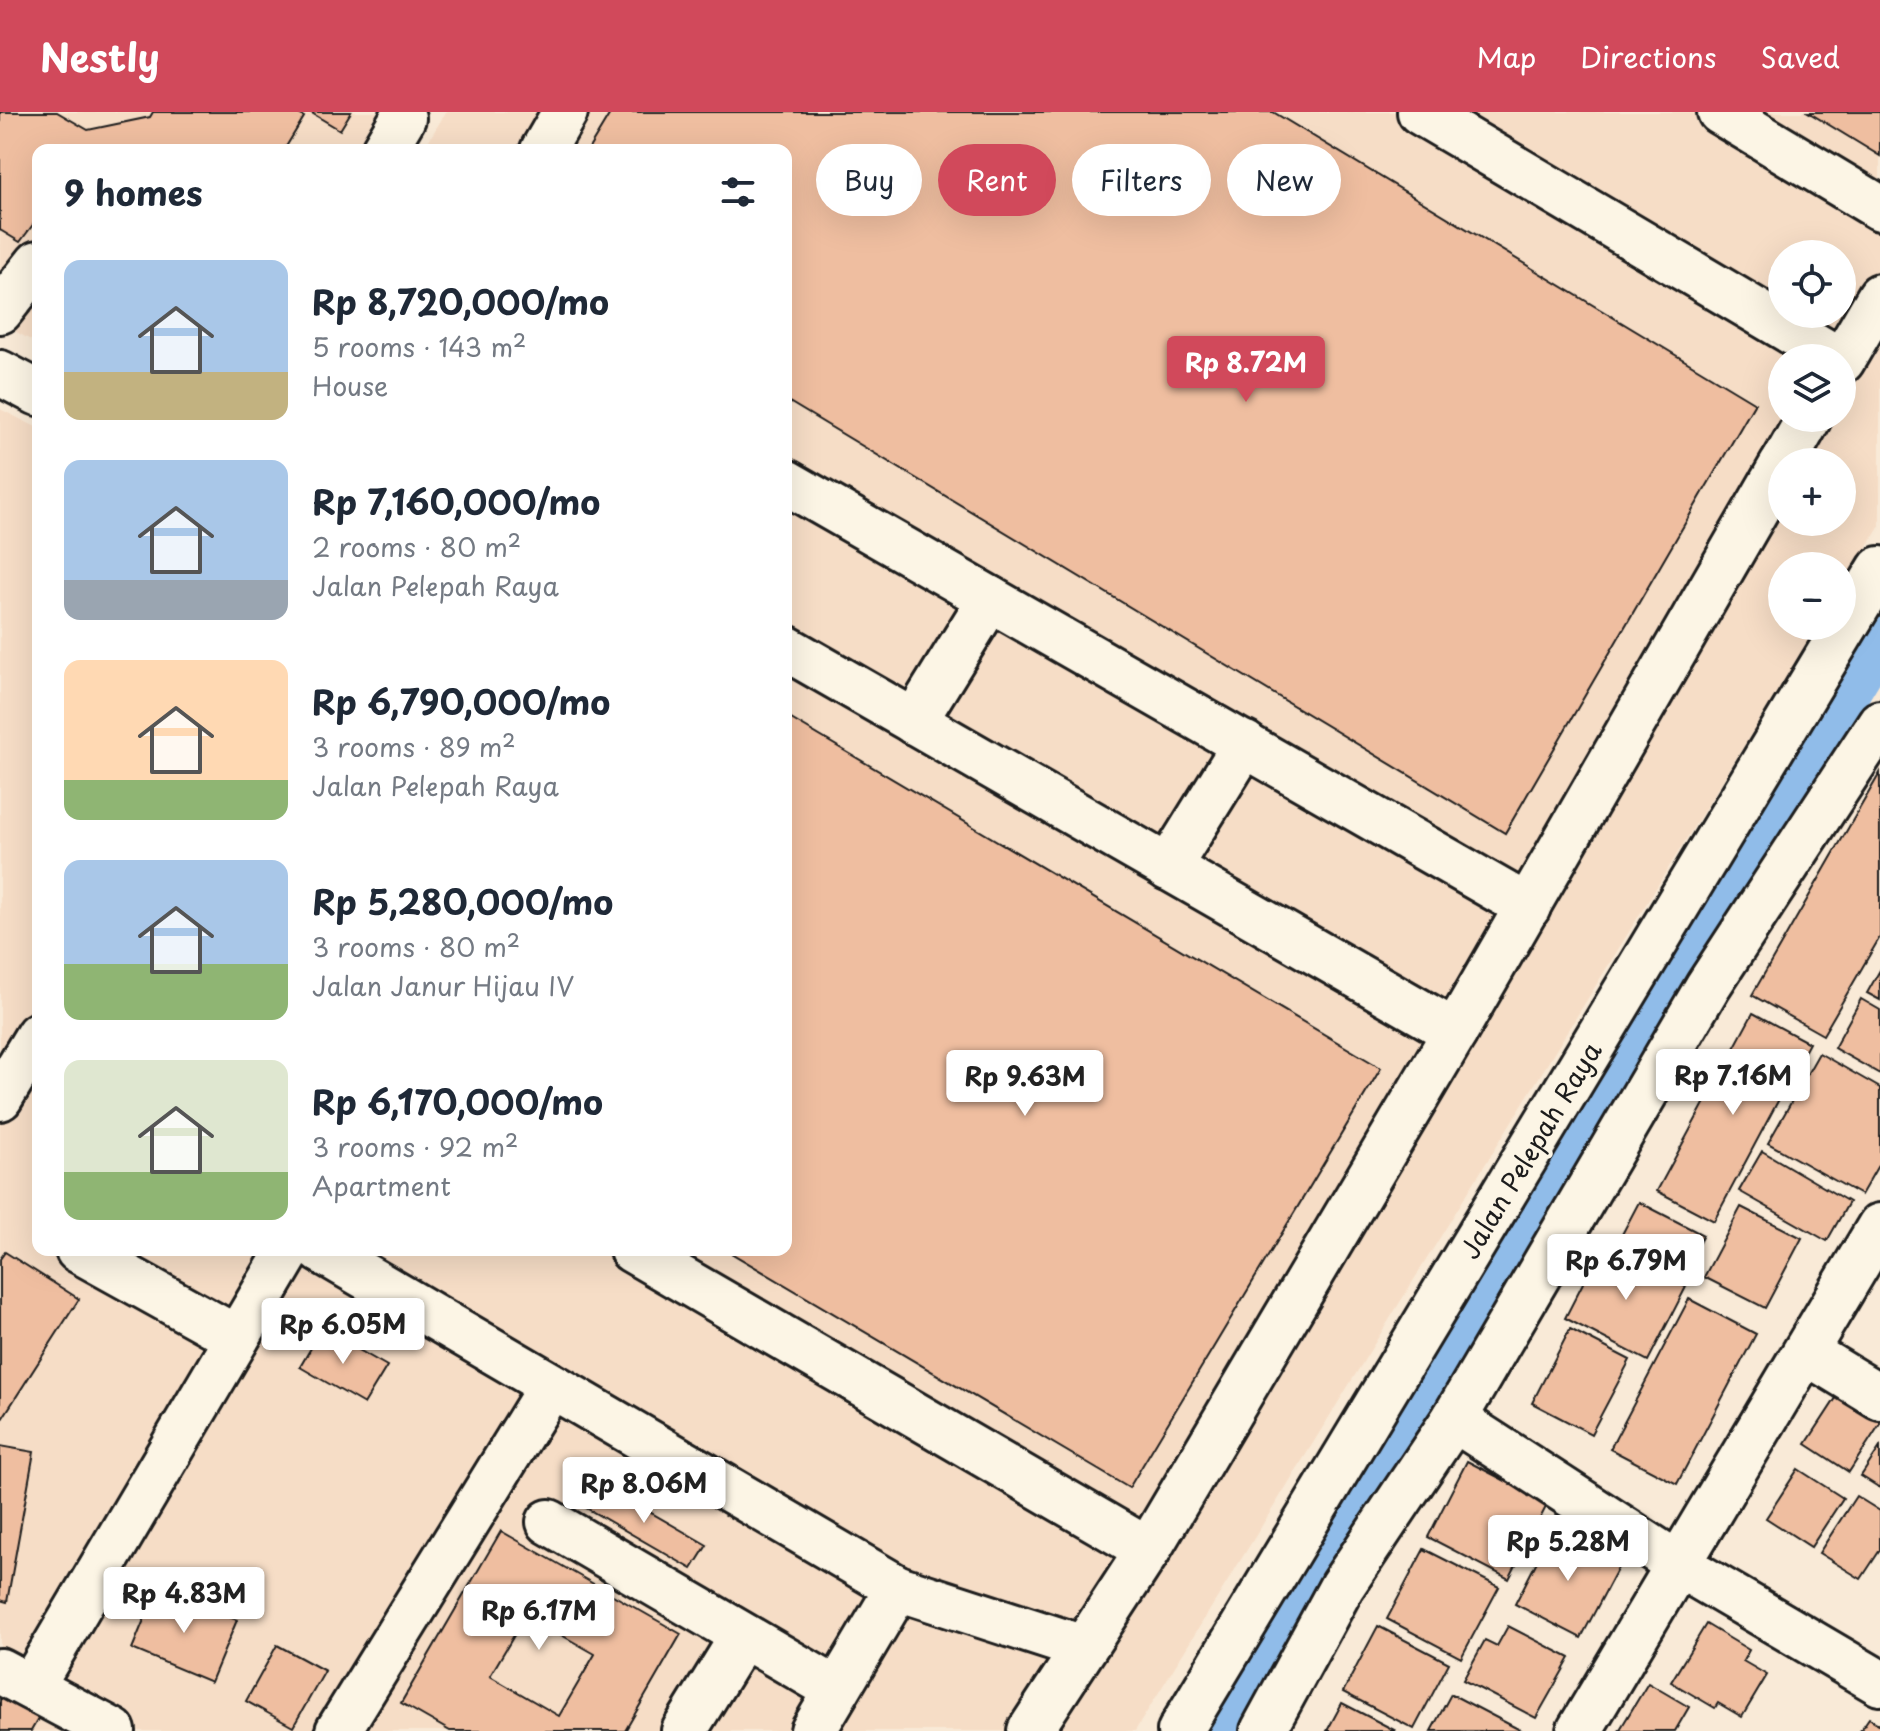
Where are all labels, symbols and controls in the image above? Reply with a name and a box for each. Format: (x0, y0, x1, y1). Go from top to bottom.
text: Nestly (40, 28, 160, 85)
text: Map (1477, 35, 1536, 78)
text: Directions (1580, 35, 1717, 78)
text: Saved (1761, 35, 1840, 78)
chip: Buy (816, 144, 922, 216)
chip: Rent (938, 144, 1056, 216)
chip: Filters (1072, 144, 1211, 216)
chip: New (1227, 144, 1341, 216)
text: 9 homes (64, 166, 203, 218)
icon: filters (716, 170, 760, 214)
map controls (1768, 240, 1856, 640)
button: locate (1768, 240, 1856, 328)
text: Rp 8,720,000/mo (312, 275, 609, 327)
icon: home (128, 292, 224, 388)
text: 5 rooms · 143 m² (312, 327, 527, 366)
pin: Rp 8.72M (1163, 336, 1329, 404)
text: Rp 8.72M (1185, 342, 1307, 381)
button: layers (1768, 344, 1856, 432)
text: House (312, 366, 388, 405)
button: + (1768, 448, 1856, 536)
text: Rp 7,160,000/mo (312, 475, 600, 527)
icon: home (128, 492, 224, 588)
text: 2 rooms · 80 m² (312, 527, 521, 566)
button: − (1768, 552, 1856, 640)
text: Jalan Pelepah Raya (312, 566, 559, 605)
text: Rp 6,790,000/mo (312, 675, 610, 727)
icon: home (128, 692, 224, 788)
text: 3 rooms · 89 m² (312, 727, 516, 766)
text: Jalan Pelepah Raya (312, 766, 559, 805)
text: Rp 5,280,000/mo (312, 875, 613, 927)
icon: home (128, 892, 224, 988)
text: 3 rooms · 80 m² (312, 927, 520, 966)
text: Jalan Janur Hijau IV (312, 966, 574, 1005)
street label: Jalan Pelepah Raya (1450, 1034, 1611, 1266)
pin: Rp 7.16M (1650, 1049, 1816, 1117)
pin: Rp 9.63M (942, 1050, 1108, 1118)
text: Rp 7.16M (1674, 1055, 1792, 1094)
text: Rp 9.63M (964, 1056, 1086, 1095)
text: Rp 6,170,000/mo (312, 1075, 603, 1127)
icon: home (128, 1092, 224, 1188)
text: 3 rooms · 92 m² (312, 1127, 518, 1166)
text: Apartment (312, 1166, 451, 1205)
pin: Rp 6.79M (1543, 1234, 1709, 1302)
text: Rp 6.79M (1565, 1240, 1687, 1279)
pin: Rp 6.05M (260, 1298, 426, 1366)
text: Rp 6.05M (280, 1304, 406, 1343)
pin: Rp 8.06M (561, 1457, 727, 1525)
text: Rp 8.06M (581, 1463, 707, 1502)
pin: Rp 5.28M (1485, 1515, 1651, 1583)
text: Rp 5.28M (1506, 1521, 1630, 1560)
pin: Rp 4.83M (101, 1567, 267, 1635)
text: Rp 4.83M (121, 1573, 247, 1612)
pin: Rp 6.17M (456, 1584, 622, 1652)
text: Rp 6.17M (481, 1590, 597, 1629)

